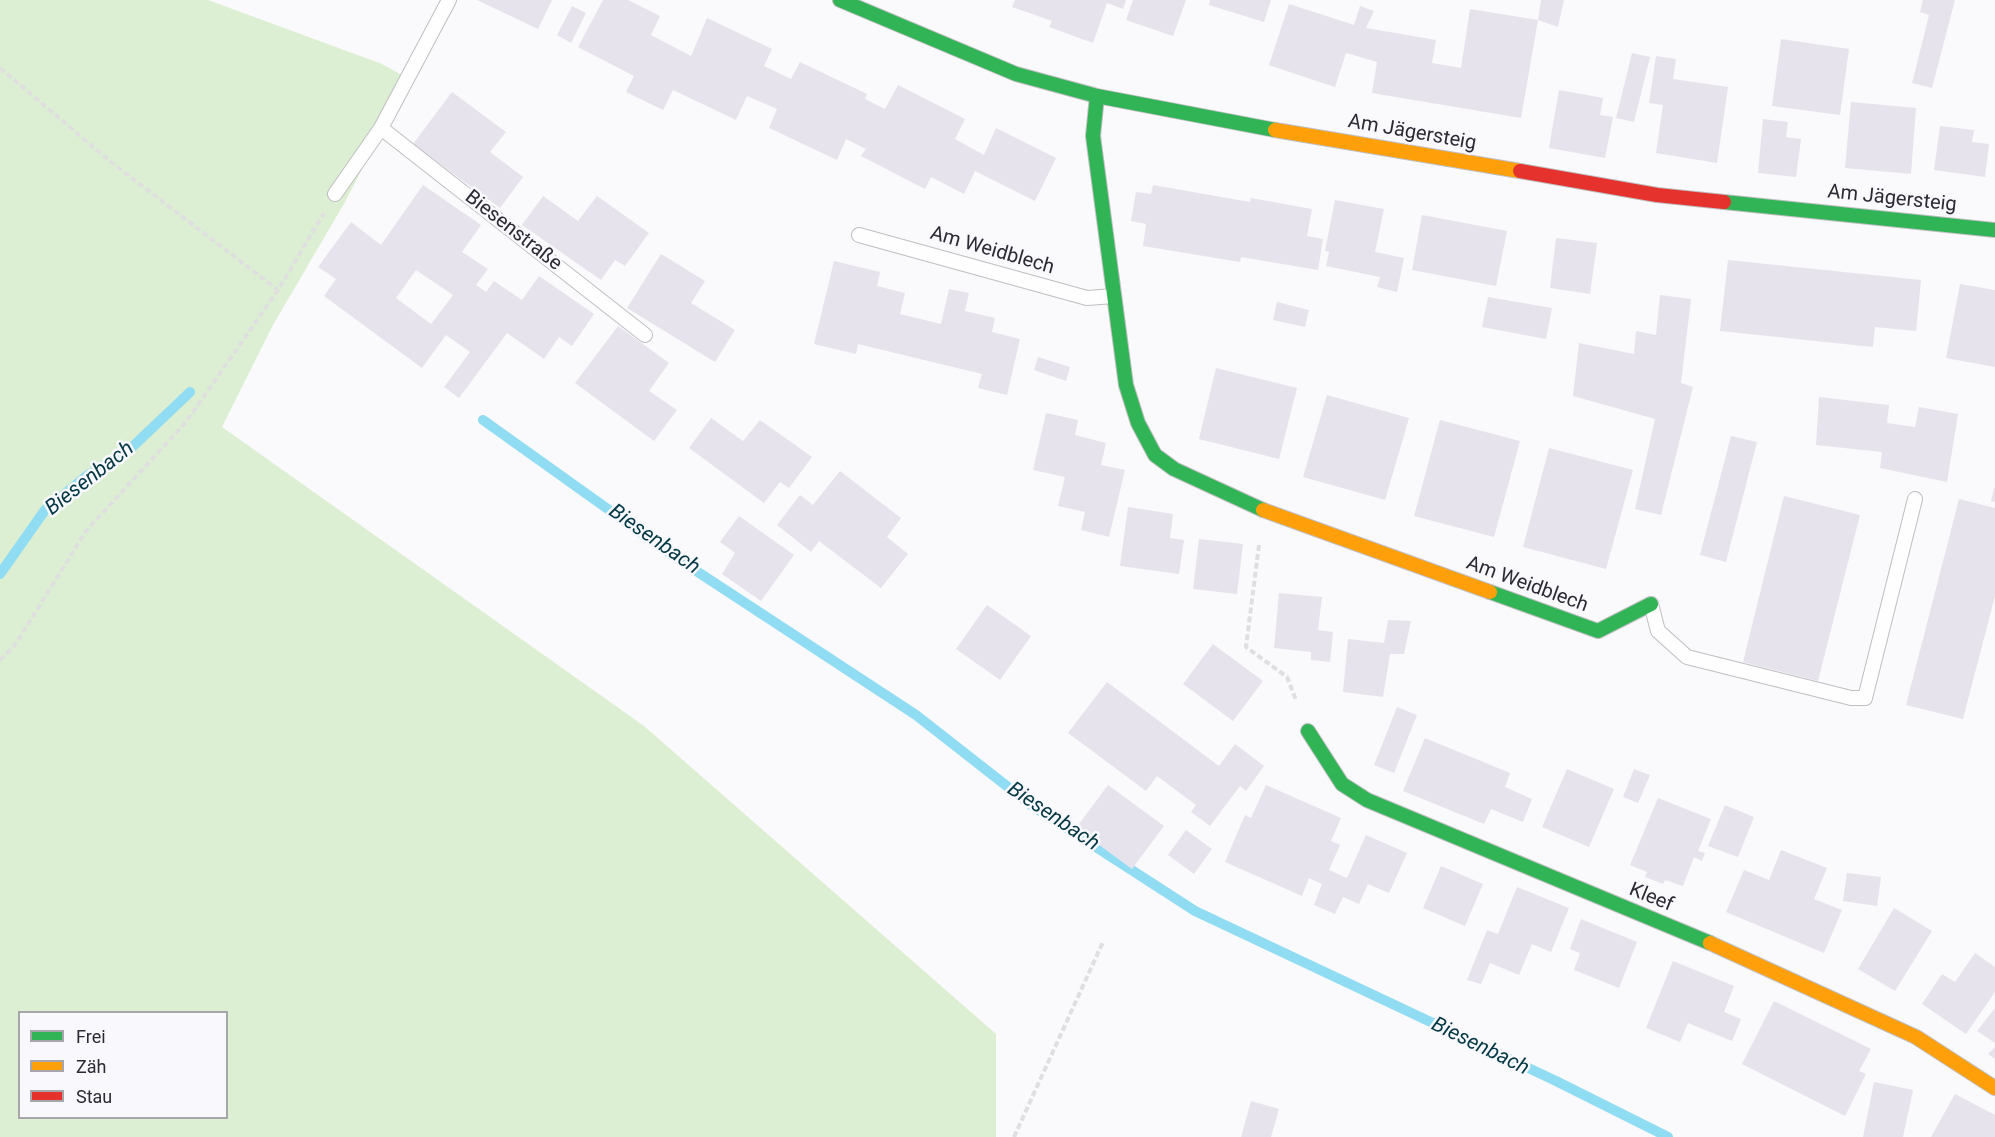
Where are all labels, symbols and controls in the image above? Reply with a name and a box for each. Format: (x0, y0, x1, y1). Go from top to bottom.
street label: Am Jägersteig (1346, 110, 1478, 156)
street label: Am Jägersteig (1826, 180, 1958, 218)
street label: Biesenstraße (460, 186, 566, 276)
street label: Am Weidblech (927, 222, 1057, 280)
water label: Biesenbach (41, 437, 139, 521)
water label: Biesenbach (604, 499, 704, 581)
street label: Am Weidblech (1463, 552, 1591, 618)
water label: Biesenbach (1002, 777, 1104, 857)
street label: Kleef (1625, 878, 1677, 918)
legend (18, 1011, 228, 1119)
water label: Biesenbach (1427, 1013, 1533, 1081)
text: Frei (76, 1026, 106, 1047)
text: Zäh (76, 1056, 107, 1077)
text: Stau (76, 1086, 112, 1107)

